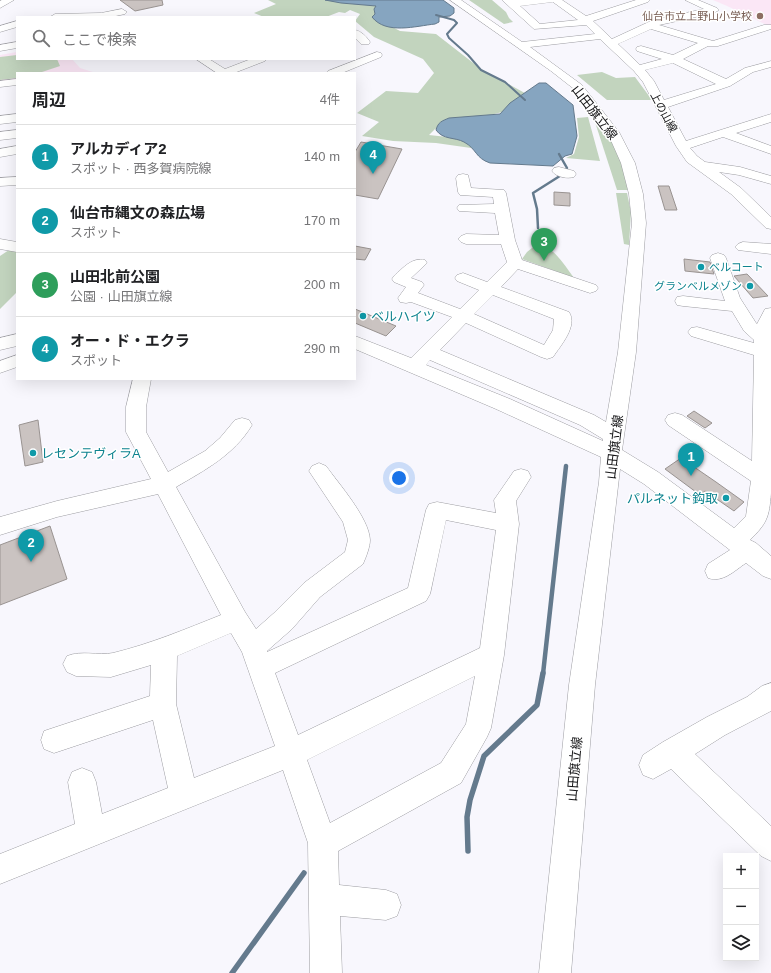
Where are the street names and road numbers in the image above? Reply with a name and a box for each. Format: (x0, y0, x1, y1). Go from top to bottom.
street label: 山田旗立線 (569, 82, 621, 143)
street label: 上の山線 (648, 90, 680, 134)
street label: 山田旗立線 (603, 414, 626, 480)
street label: 山田旗立線 (564, 736, 585, 802)

